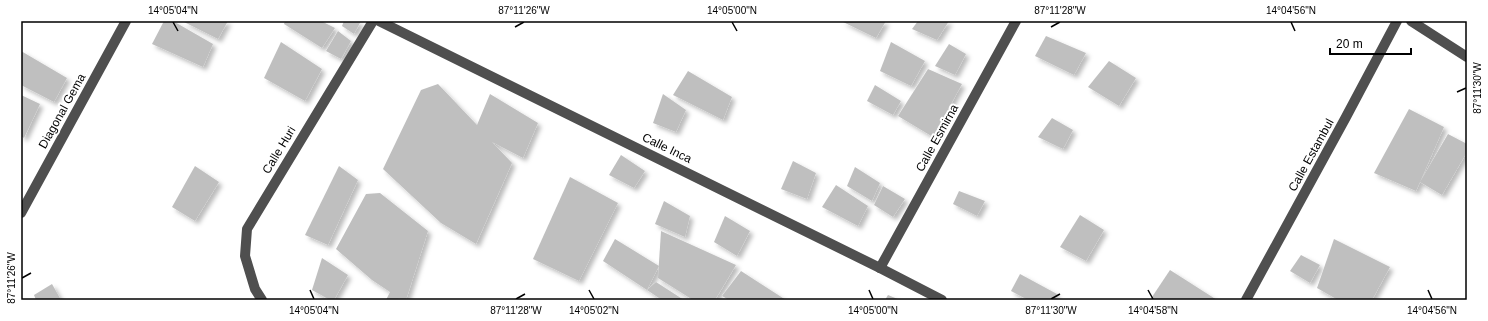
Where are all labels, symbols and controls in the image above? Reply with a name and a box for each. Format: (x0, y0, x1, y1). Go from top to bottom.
text: 14°05'04"N (148, 5, 198, 16)
text: 87°11'26"W (498, 5, 550, 16)
text: 14°05'00"N (707, 5, 757, 16)
text: 87°11'28"W (1034, 5, 1086, 16)
text: 14°04'56"N (1266, 5, 1316, 16)
scale bar (1330, 30, 1411, 56)
text: 20 m (1336, 37, 1363, 51)
text: 87°11'30"W (1472, 62, 1483, 114)
street label: Diagonal Gema (36, 71, 88, 151)
street label: Calle Esmirna (913, 102, 961, 174)
street label: Calle Estambul (1285, 116, 1337, 194)
street label: Calle Huri (259, 124, 299, 176)
street label: Calle Inca (640, 130, 694, 166)
text: 87°11'26"W (6, 252, 17, 304)
text: 14°05'04"N (289, 305, 339, 316)
text: 87°11'28"W (490, 305, 542, 316)
text: 14°05'02"N (569, 305, 619, 316)
text: 14°05'00"N (848, 305, 898, 316)
text: 87°11'30"W (1025, 305, 1077, 316)
text: 14°04'58"N (1128, 305, 1178, 316)
text: 14°04'56"N (1407, 305, 1457, 316)

